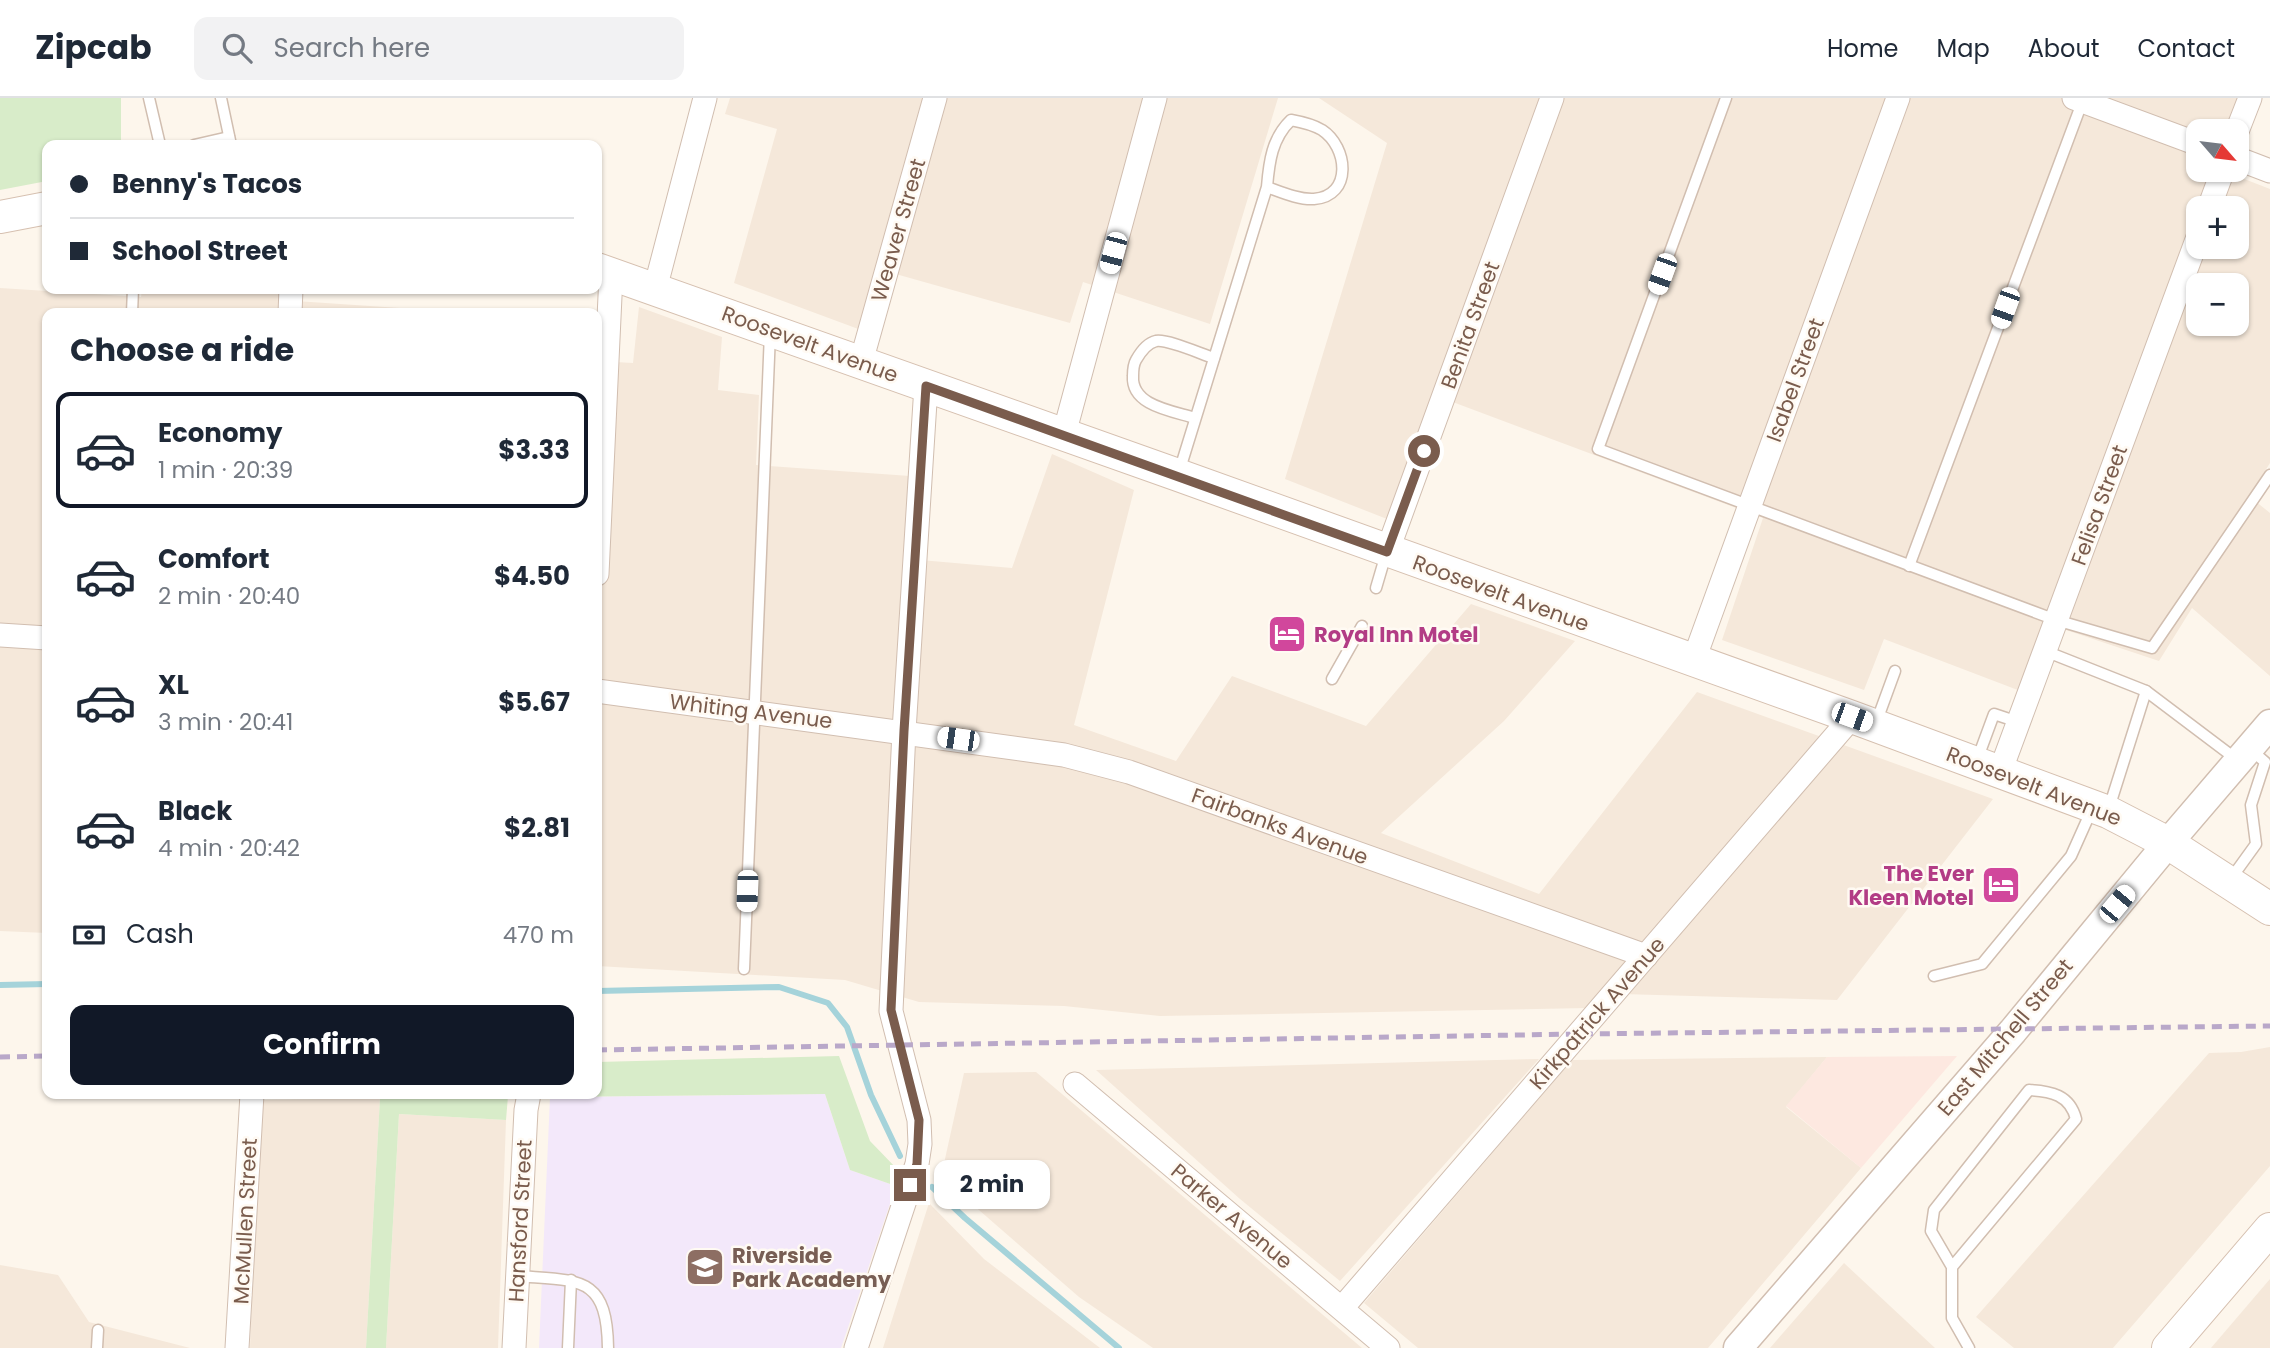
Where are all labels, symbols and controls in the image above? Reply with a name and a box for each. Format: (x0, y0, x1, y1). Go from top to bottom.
search box (194, 17, 684, 80)
text: Zipcab (35, 24, 152, 71)
icon: search (218, 29, 256, 67)
text: Search here (274, 30, 430, 66)
text: Home (1827, 32, 1899, 65)
text: Map (1937, 32, 1990, 65)
text: About (2028, 32, 2099, 65)
text: Contact (2137, 32, 2235, 65)
north arrow (2186, 119, 2249, 182)
map controls (2186, 119, 2249, 336)
street label: Weaver Street (864, 155, 932, 305)
text: Benny's Tacos (112, 166, 302, 202)
button: + (2186, 196, 2249, 259)
car (1098, 230, 1129, 276)
text: School Street (112, 233, 288, 269)
car (1645, 251, 1680, 297)
street label: Benita Street (1434, 257, 1506, 393)
button: − (2186, 273, 2249, 336)
car (1988, 285, 2023, 331)
street label: Roosevelt Avenue (718, 299, 902, 389)
street label: Isabel Street (1759, 314, 1831, 446)
text: Choose a ride (70, 327, 294, 372)
text: Economy (158, 415, 282, 451)
icon: car (74, 419, 137, 482)
text: $3.33 (498, 432, 570, 468)
route start (1408, 435, 1440, 467)
street label: Felisa Street (2064, 441, 2134, 569)
text: 1 min · 20:39 (158, 454, 293, 486)
text: Comfort (158, 541, 270, 577)
icon: car (74, 545, 137, 608)
street label: Roosevelt Avenue (1409, 548, 1593, 638)
text: $4.50 (494, 558, 570, 594)
text: 2 min · 20:40 (158, 580, 300, 612)
hotel icon: Royal Inn Motel (1266, 613, 1308, 655)
place label: Royal Inn Motel (1314, 620, 1479, 649)
text: XL (158, 667, 189, 703)
icon: car (74, 671, 137, 734)
text: $5.67 (498, 684, 570, 720)
street label: Whiting Avenue (668, 687, 834, 735)
car (1829, 700, 1876, 734)
text: 3 min · 20:41 (158, 706, 293, 738)
car (936, 726, 981, 752)
street label: Roosevelt Avenue (1942, 739, 2126, 833)
street label: Fairbanks Avenue (1188, 781, 1372, 871)
text: Black (158, 793, 232, 829)
icon: car (74, 797, 137, 860)
text: $2.81 (504, 810, 570, 846)
text: 4 min · 20:42 (158, 832, 300, 864)
place label: The Ever Kleen Motel (1848, 859, 1974, 912)
hotel icon: The Ever Kleen Motel (1980, 864, 2022, 906)
car (736, 870, 759, 912)
car (2096, 881, 2139, 927)
icon: cash (70, 916, 108, 954)
text: Cash (126, 916, 194, 952)
text: 470 m (503, 919, 574, 951)
street label: Kirkpatrick Avenue (1523, 930, 1671, 1096)
street label: East Mitchell Street (1931, 952, 2079, 1122)
button: Confirm (70, 1005, 574, 1085)
street label: McMullen Street (226, 1137, 264, 1305)
street label: Hansford Street (501, 1139, 539, 1303)
street label: Parker Avenue (1165, 1157, 1299, 1275)
callout: 2 min (934, 1160, 1050, 1210)
text: 2 min (960, 1168, 1024, 1200)
route end (894, 1169, 926, 1201)
place label: Riverside Park Academy (732, 1241, 892, 1294)
school or university icon: Riverside Park Academy (684, 1246, 726, 1288)

